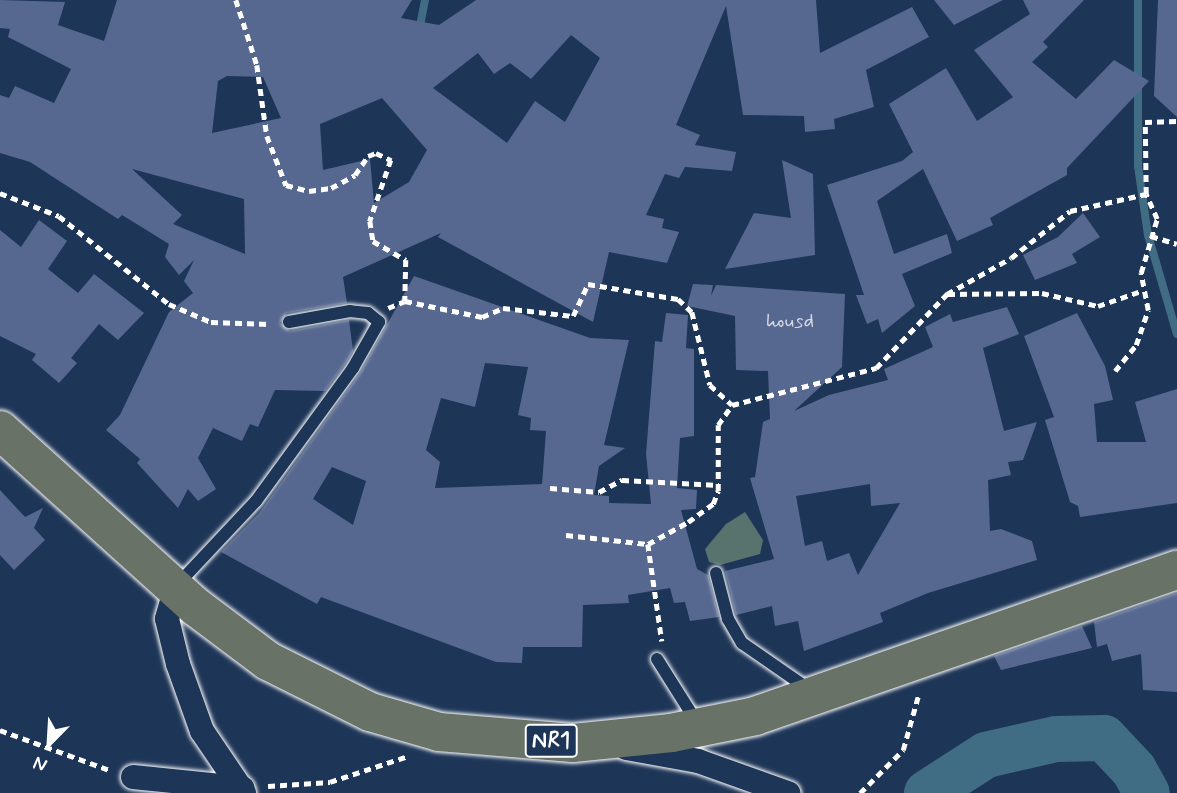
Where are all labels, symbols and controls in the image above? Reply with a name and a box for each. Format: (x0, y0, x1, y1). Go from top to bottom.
house number: housd (766, 308, 814, 334)
north arrow (14, 709, 84, 779)
road number: NR1 (523, 722, 579, 761)
text: N (29, 750, 51, 778)

